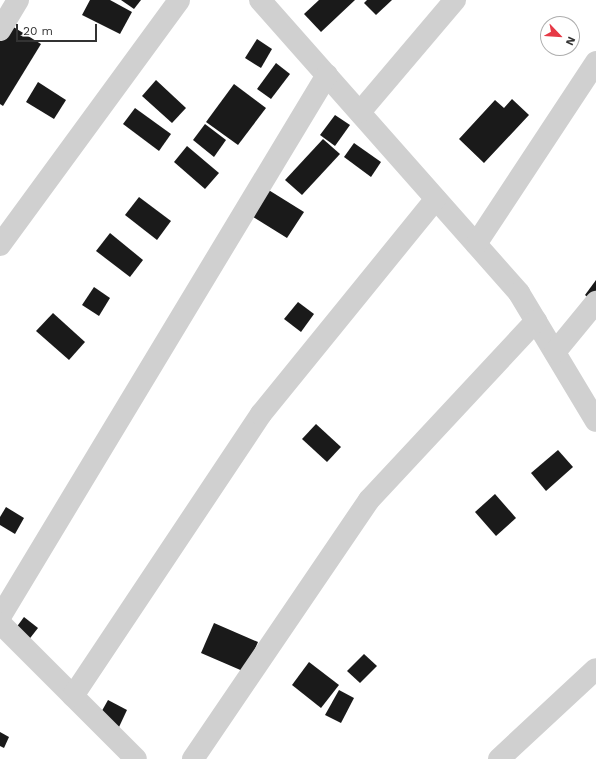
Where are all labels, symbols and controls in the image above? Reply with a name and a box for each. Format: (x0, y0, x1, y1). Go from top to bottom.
scale bar (18, 16, 99, 42)
north arrow (540, 16, 580, 56)
text: 20 m (23, 24, 53, 38)
text: N (563, 34, 578, 47)

